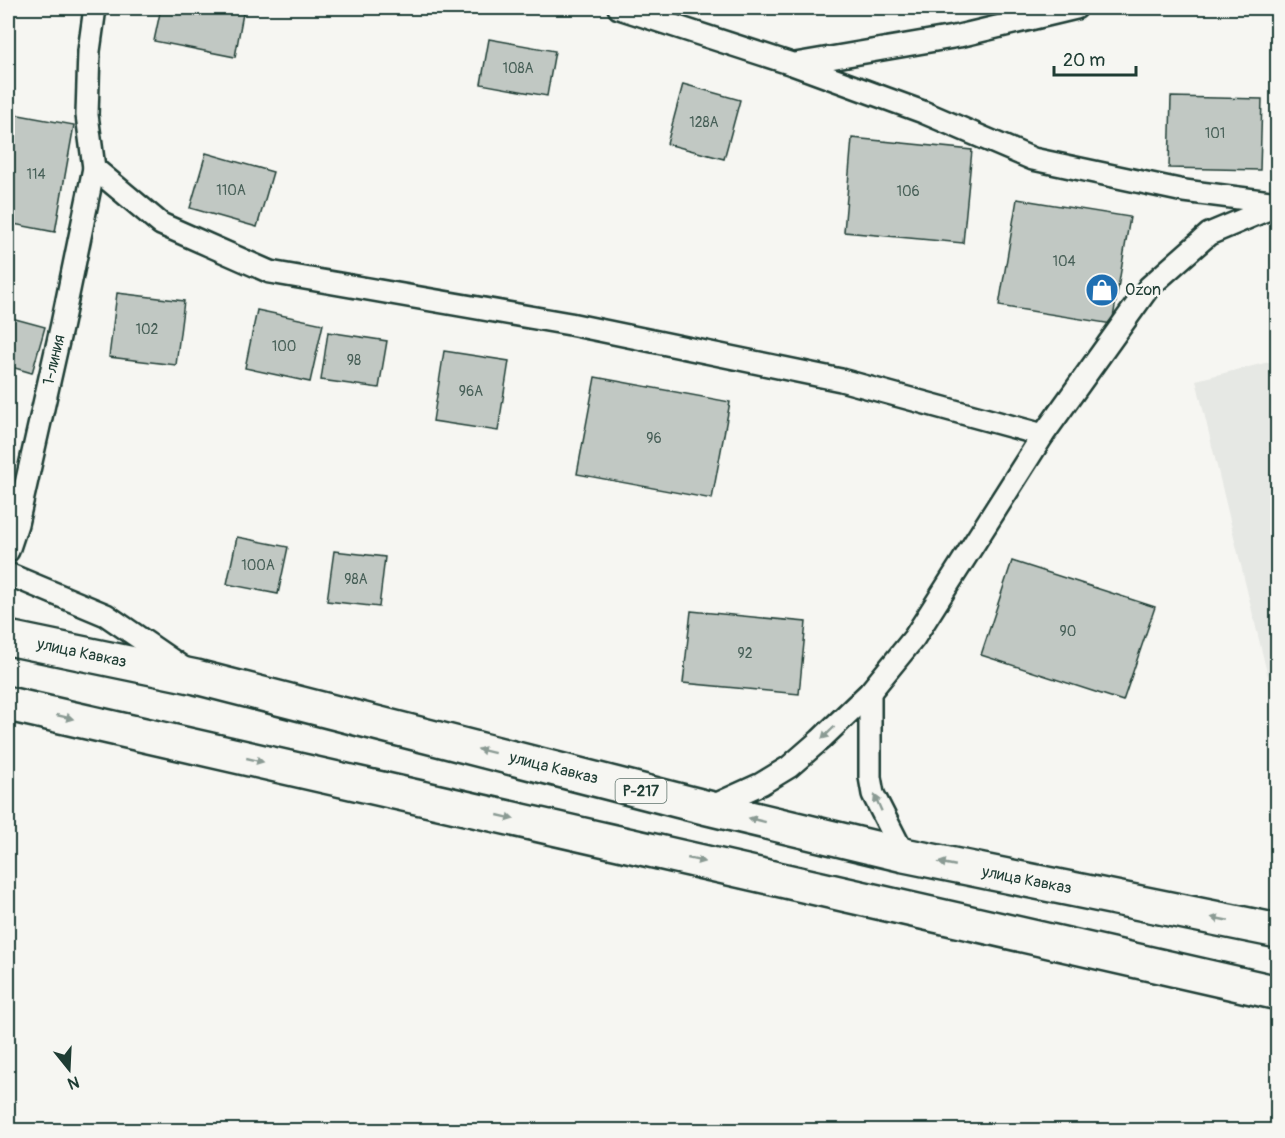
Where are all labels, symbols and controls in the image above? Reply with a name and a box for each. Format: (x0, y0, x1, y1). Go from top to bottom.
scale bar (1054, 39, 1136, 77)
text: 20 m (1063, 49, 1105, 72)
house number: 108А (502, 60, 534, 77)
house number: 128А (689, 114, 719, 131)
house number: 101 (1205, 125, 1225, 142)
house number: 114 (26, 166, 46, 183)
house number: 110А (216, 182, 246, 199)
house number: 106 (896, 183, 920, 200)
house number: 104 (1052, 253, 1076, 270)
shop icon: Ozon (1084, 272, 1120, 308)
place label: Ozon (1125, 280, 1161, 300)
house number: 102 (136, 321, 159, 338)
street label: 1-линия (38, 333, 70, 387)
house number: 100 (272, 338, 296, 355)
house number: 98 (347, 352, 361, 369)
house number: 96А (459, 383, 483, 400)
house number: 96 (646, 430, 662, 447)
house number: 100А (241, 557, 275, 574)
house number: 98А (344, 571, 368, 588)
house number: 90 (1060, 623, 1076, 640)
street label: улица Кавказ (34, 634, 129, 672)
house number: 92 (737, 645, 753, 662)
one-way arrow (55, 713, 74, 722)
one-way arrow (822, 725, 836, 739)
one-way arrow (477, 746, 495, 755)
street label: улица Кавказ (506, 747, 601, 789)
one-way arrow (245, 756, 264, 766)
road number: Р-217 (616, 779, 666, 803)
one-way arrow (873, 795, 882, 812)
one-way arrow (497, 813, 516, 823)
one-way arrow (748, 814, 766, 824)
one-way arrow (687, 856, 706, 866)
one-way arrow (937, 859, 956, 868)
street label: улица Кавказ (979, 861, 1074, 899)
one-way arrow (1211, 914, 1229, 924)
north arrow (39, 1039, 99, 1099)
text: N (65, 1071, 82, 1094)

